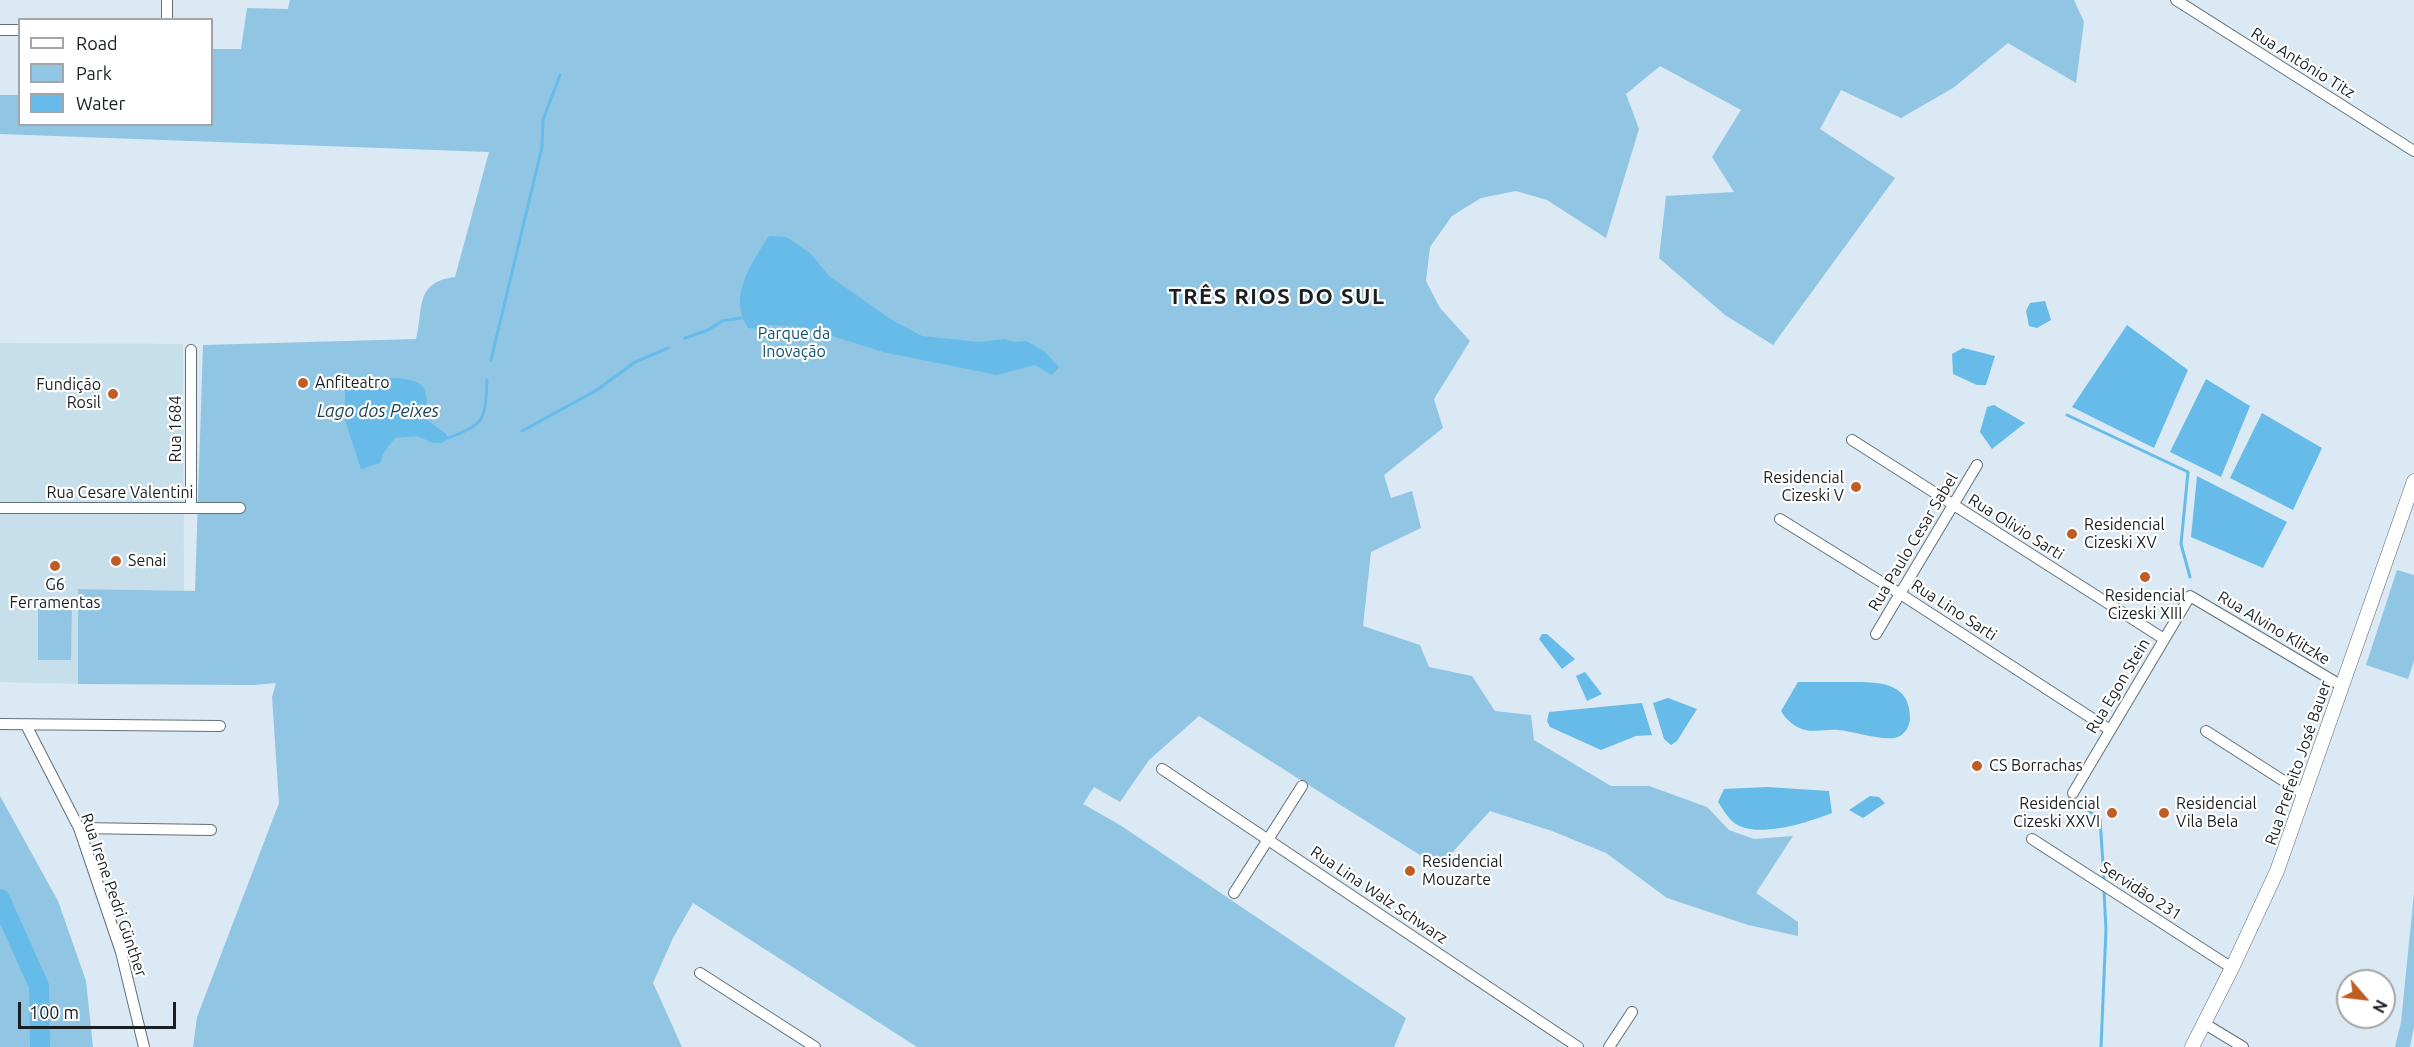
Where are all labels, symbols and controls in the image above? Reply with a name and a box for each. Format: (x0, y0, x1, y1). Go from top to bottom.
legend (18, 18, 213, 126)
street label: Rua Antônio Titz (2247, 23, 2359, 103)
text: Road (76, 33, 118, 53)
text: Park (76, 63, 112, 83)
text: Water (76, 93, 125, 113)
district label: TRÊS RIOS DO SUL (1168, 284, 1386, 310)
park label: Parque da Inovação (758, 324, 830, 362)
place label: Anfiteatro (315, 373, 390, 393)
place label: Fundição Rosil (36, 375, 101, 413)
marker: Anfiteatro (296, 376, 310, 390)
marker: Fundição Rosil (106, 387, 120, 401)
street label: Rua 1684 (166, 395, 186, 463)
water label: Lago dos Peixes (317, 400, 439, 422)
place label: Residencial Cizeski V (1763, 468, 1844, 506)
street label: Rua Paulo Cesar Sabel (1864, 470, 1962, 614)
marker: Residencial Cizeski V (1849, 480, 1863, 494)
street label: Rua Cesare Valentini (47, 483, 193, 503)
street label: Rua Olivio Sarti (1965, 490, 2067, 564)
place label: Residencial Cizeski XV (2084, 515, 2165, 553)
marker: Residencial Cizeski XV (2065, 527, 2079, 541)
place label: Senai (128, 551, 166, 571)
marker: Senai (109, 554, 123, 568)
marker: G6 Ferramentas (48, 559, 62, 573)
marker: Residencial Cizeski XIII (2138, 570, 2152, 584)
place label: G6 Ferramentas (10, 575, 100, 613)
street label: Rua Lino Sarti (1908, 575, 2000, 645)
place label: Residencial Cizeski XIII (2105, 586, 2185, 624)
street label: Rua Alvino Klitzke (2214, 587, 2334, 669)
street label: Rua Egon Stein (2082, 635, 2154, 737)
street label: Rua Prefeito José Bauer (2261, 678, 2335, 848)
place label: CS Borrachas (1989, 756, 2083, 776)
marker: CS Borrachas (1970, 759, 1984, 773)
place label: Residencial Cizeski XXVI (2013, 794, 2100, 832)
place label: Residencial Vila Bela (2176, 794, 2257, 832)
marker: Residencial Cizeski XXVI (2105, 806, 2119, 820)
marker: Residencial Vila Bela (2157, 806, 2171, 820)
street label: Rua Irene Pedri Günther (77, 811, 151, 979)
street label: Rua Lina Walz Schwarz (1307, 842, 1451, 948)
place label: Residencial Mouzarte (1422, 852, 1503, 890)
street label: Servidão 231 (2097, 858, 2185, 924)
marker: Residencial Mouzarte (1403, 864, 1417, 878)
north arrow (2336, 969, 2396, 1029)
scale bar (21, 990, 178, 1028)
text: N (2369, 997, 2391, 1016)
text: 100 m (29, 1002, 79, 1022)

